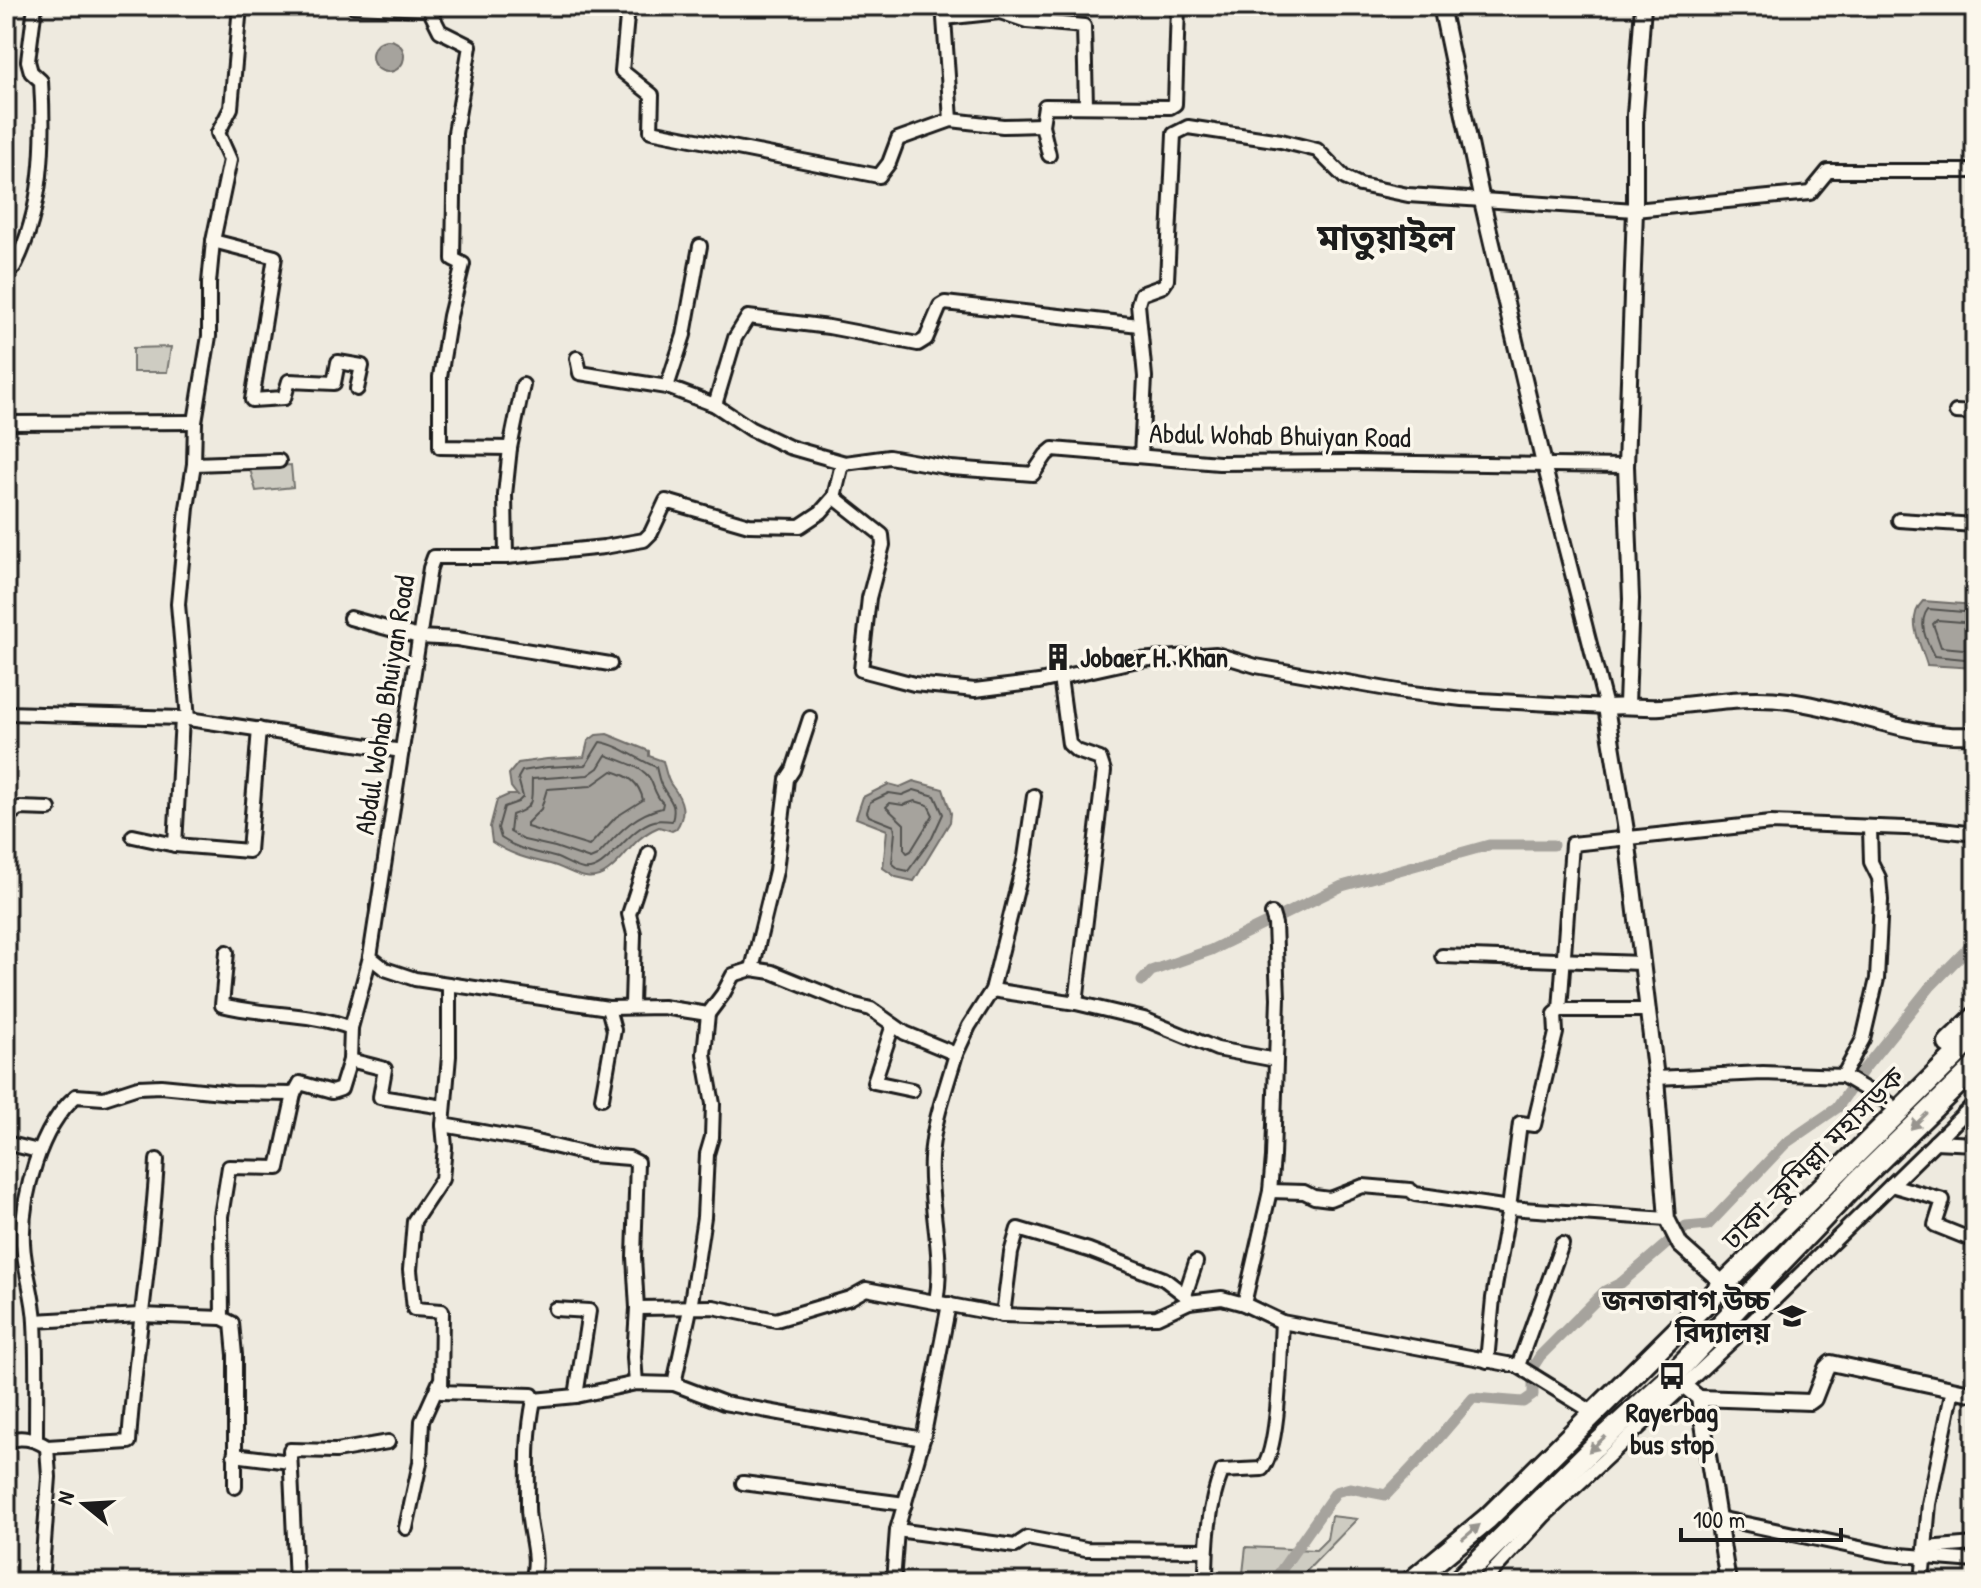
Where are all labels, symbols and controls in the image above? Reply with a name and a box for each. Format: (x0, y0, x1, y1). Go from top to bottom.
district label: মাতুয়াইল (1316, 212, 1455, 261)
street label: Abdul Wohab Bhuiyan Road (1149, 414, 1411, 456)
street label: Abdul Wohab Bhuiyan Road (345, 573, 423, 837)
place label: Jobaer H. Khan (1080, 638, 1228, 676)
building icon: Jobaer H. Khan (1043, 642, 1073, 672)
street label: ঢাকা–কুমিল্লা মহাসড়ক (1713, 1058, 1913, 1258)
one-way arrow (1910, 1112, 1929, 1130)
place label: জনতাবাগ উচ্চ বিদ্যালয় (1601, 1281, 1771, 1351)
school or university icon: জনতাবাগ উচ্চ বিদ্যালয় (1777, 1301, 1807, 1331)
bus stop icon: Rayerbag bus stop (1657, 1361, 1687, 1391)
place label: Rayerbag bus stop (1626, 1393, 1718, 1464)
one-way arrow (1588, 1435, 1607, 1453)
north arrow (44, 1464, 124, 1544)
text: N (49, 1487, 81, 1508)
scale bar (1681, 1492, 1841, 1542)
text: 100 m (1693, 1503, 1745, 1535)
one-way arrow (1461, 1524, 1481, 1541)

